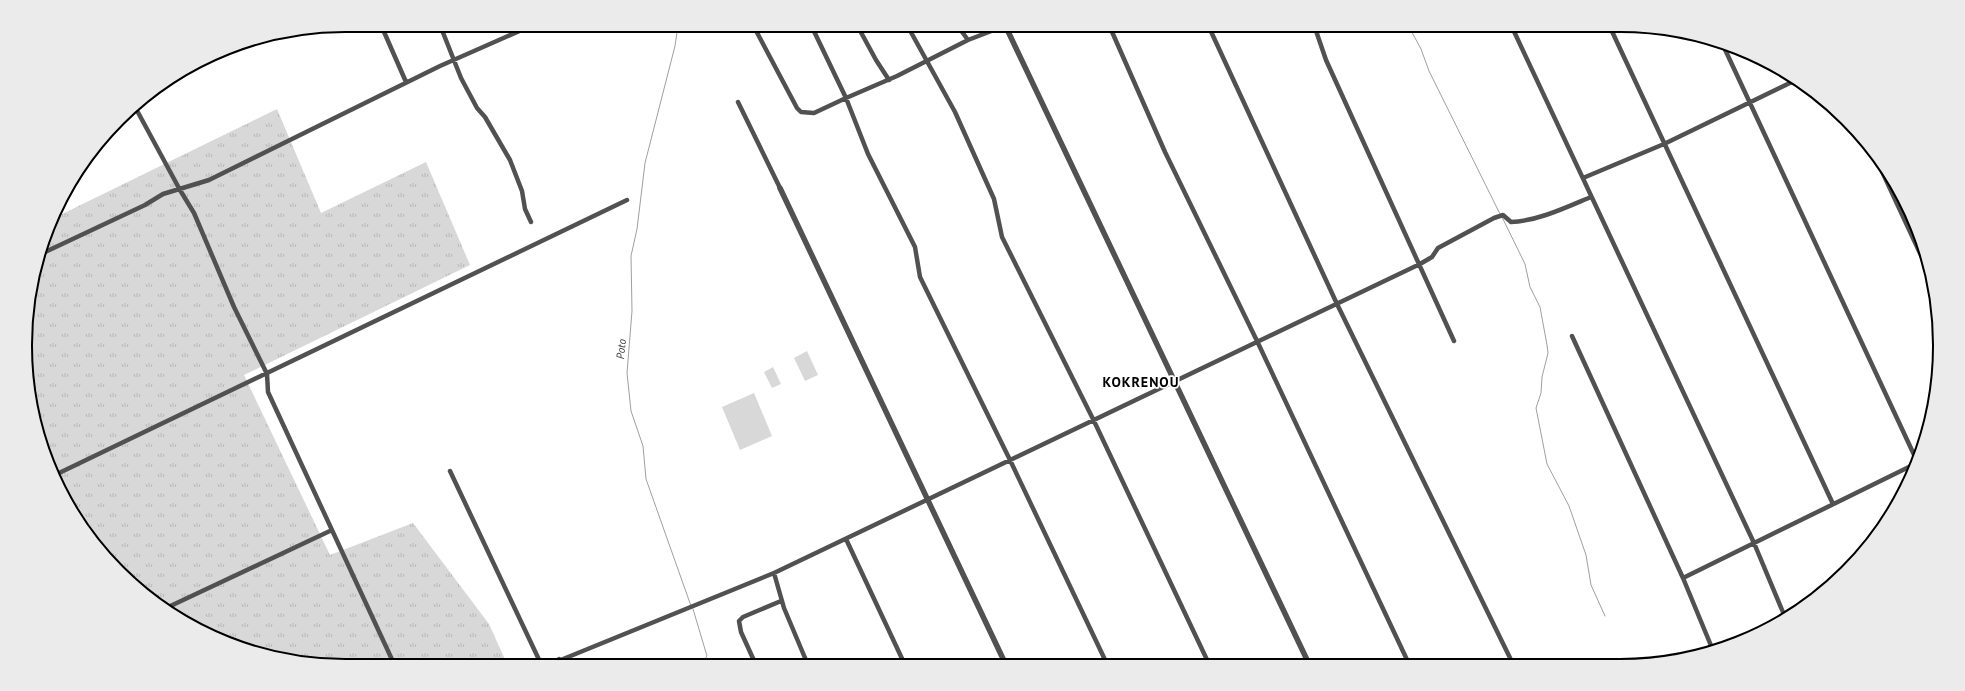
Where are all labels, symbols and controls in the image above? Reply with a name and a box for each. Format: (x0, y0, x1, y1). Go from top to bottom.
water label: Poto (613, 338, 629, 360)
district label: KOKRENOU (1102, 373, 1180, 391)

